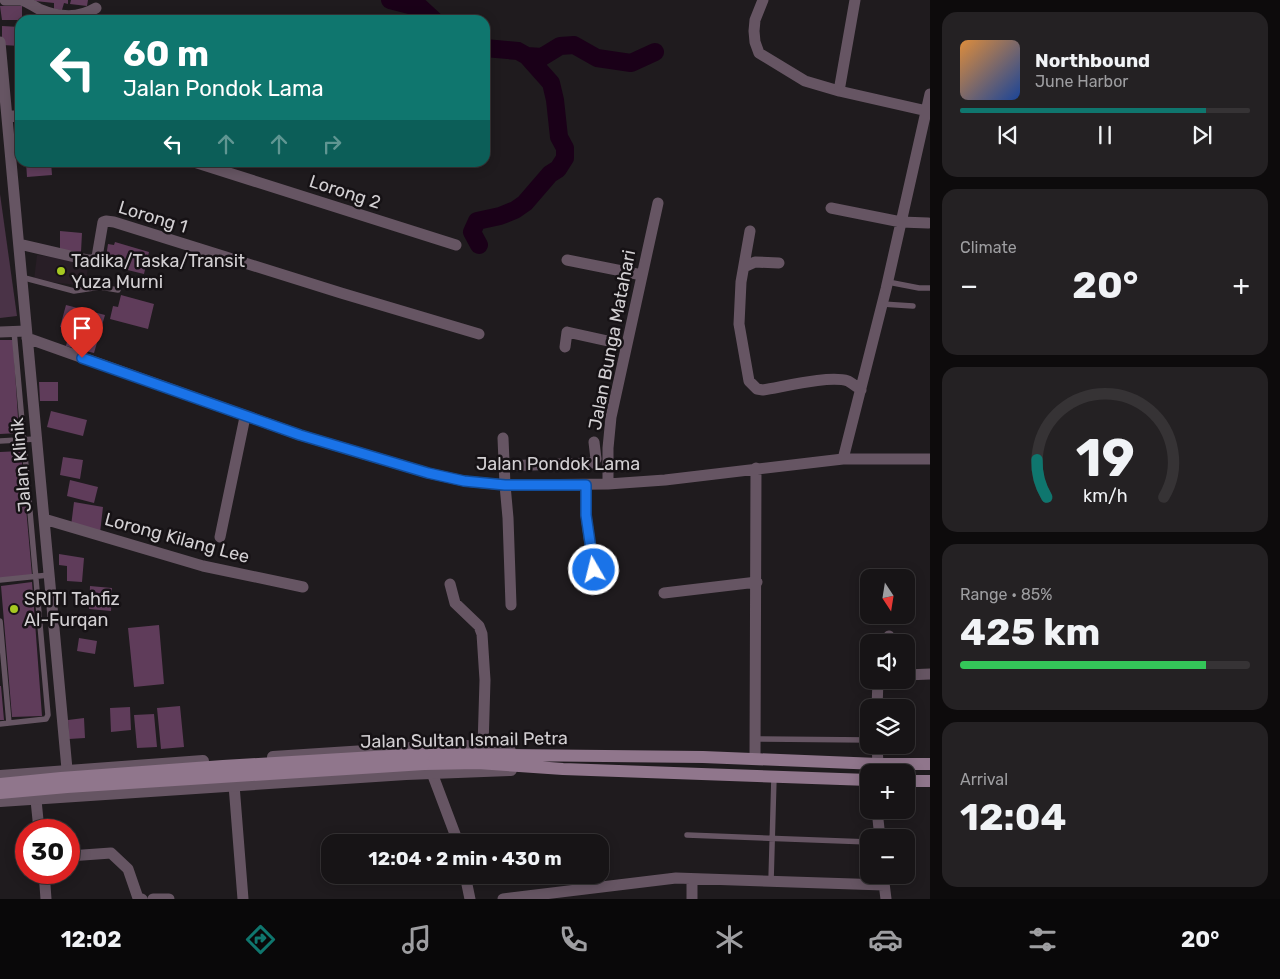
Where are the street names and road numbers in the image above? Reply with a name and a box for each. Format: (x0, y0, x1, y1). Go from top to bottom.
street label: Lorong 2 (306, 170, 384, 214)
street label: Lorong 1 (116, 196, 190, 238)
street label: Jalan Bunga Matahari (584, 248, 640, 432)
street label: Jalan Klinik (6, 416, 36, 513)
street label: Jalan Pondok Lama (476, 453, 640, 475)
street label: Lorong Kilang Lee (102, 508, 252, 568)
street label: Jalan Sultan Ismail Petra (360, 727, 568, 753)

